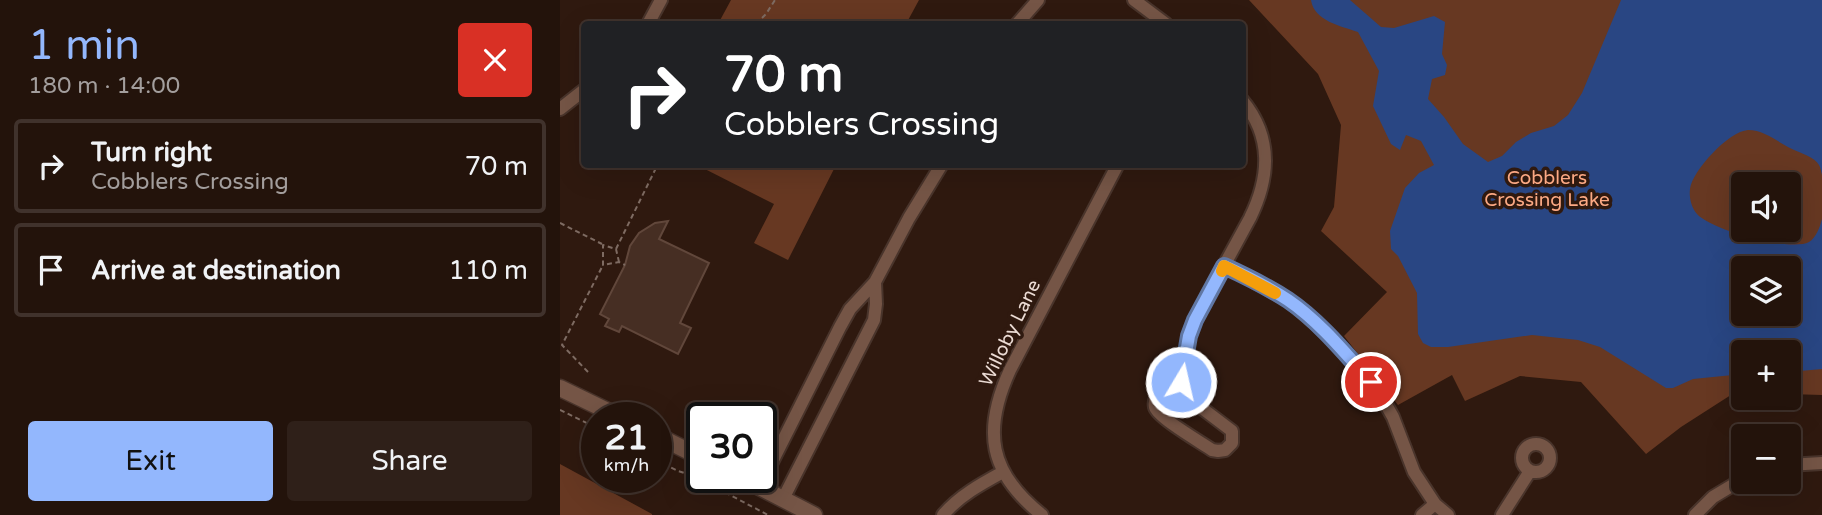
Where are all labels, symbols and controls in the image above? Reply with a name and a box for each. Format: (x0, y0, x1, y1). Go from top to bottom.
text: 1 min (28, 20, 140, 71)
button: close (458, 23, 532, 97)
text: 70 m (724, 46, 843, 105)
icon: right (609, 49, 700, 140)
text: 180 m · 14:00 (28, 72, 180, 100)
text: Cobblers Crossing (724, 106, 999, 144)
text: Turn right (91, 137, 212, 168)
icon: right (32, 147, 70, 185)
text: 70 m (465, 151, 528, 182)
park label: Cobblers Crossing Lake (1484, 167, 1610, 211)
text: Cobblers Crossing (91, 168, 289, 196)
map controls (1731, 172, 1801, 494)
button: sound (1731, 172, 1801, 242)
icon: arrive (32, 251, 70, 289)
text: Arrive at destination (91, 255, 341, 286)
text: 110 m (448, 255, 528, 286)
button: layers (1731, 256, 1801, 326)
street label: Willoby Lane (975, 276, 1045, 390)
button: + (1731, 340, 1801, 410)
position arrow (1144, 345, 1218, 419)
pin (1341, 352, 1401, 412)
icon: arrive (1352, 363, 1390, 401)
speed limit sign: 30 (686, 402, 777, 493)
text: 21 (605, 417, 648, 459)
button: Exit (28, 421, 273, 501)
button: Share (287, 421, 532, 501)
button: − (1731, 424, 1801, 494)
text: km/h (604, 454, 649, 476)

